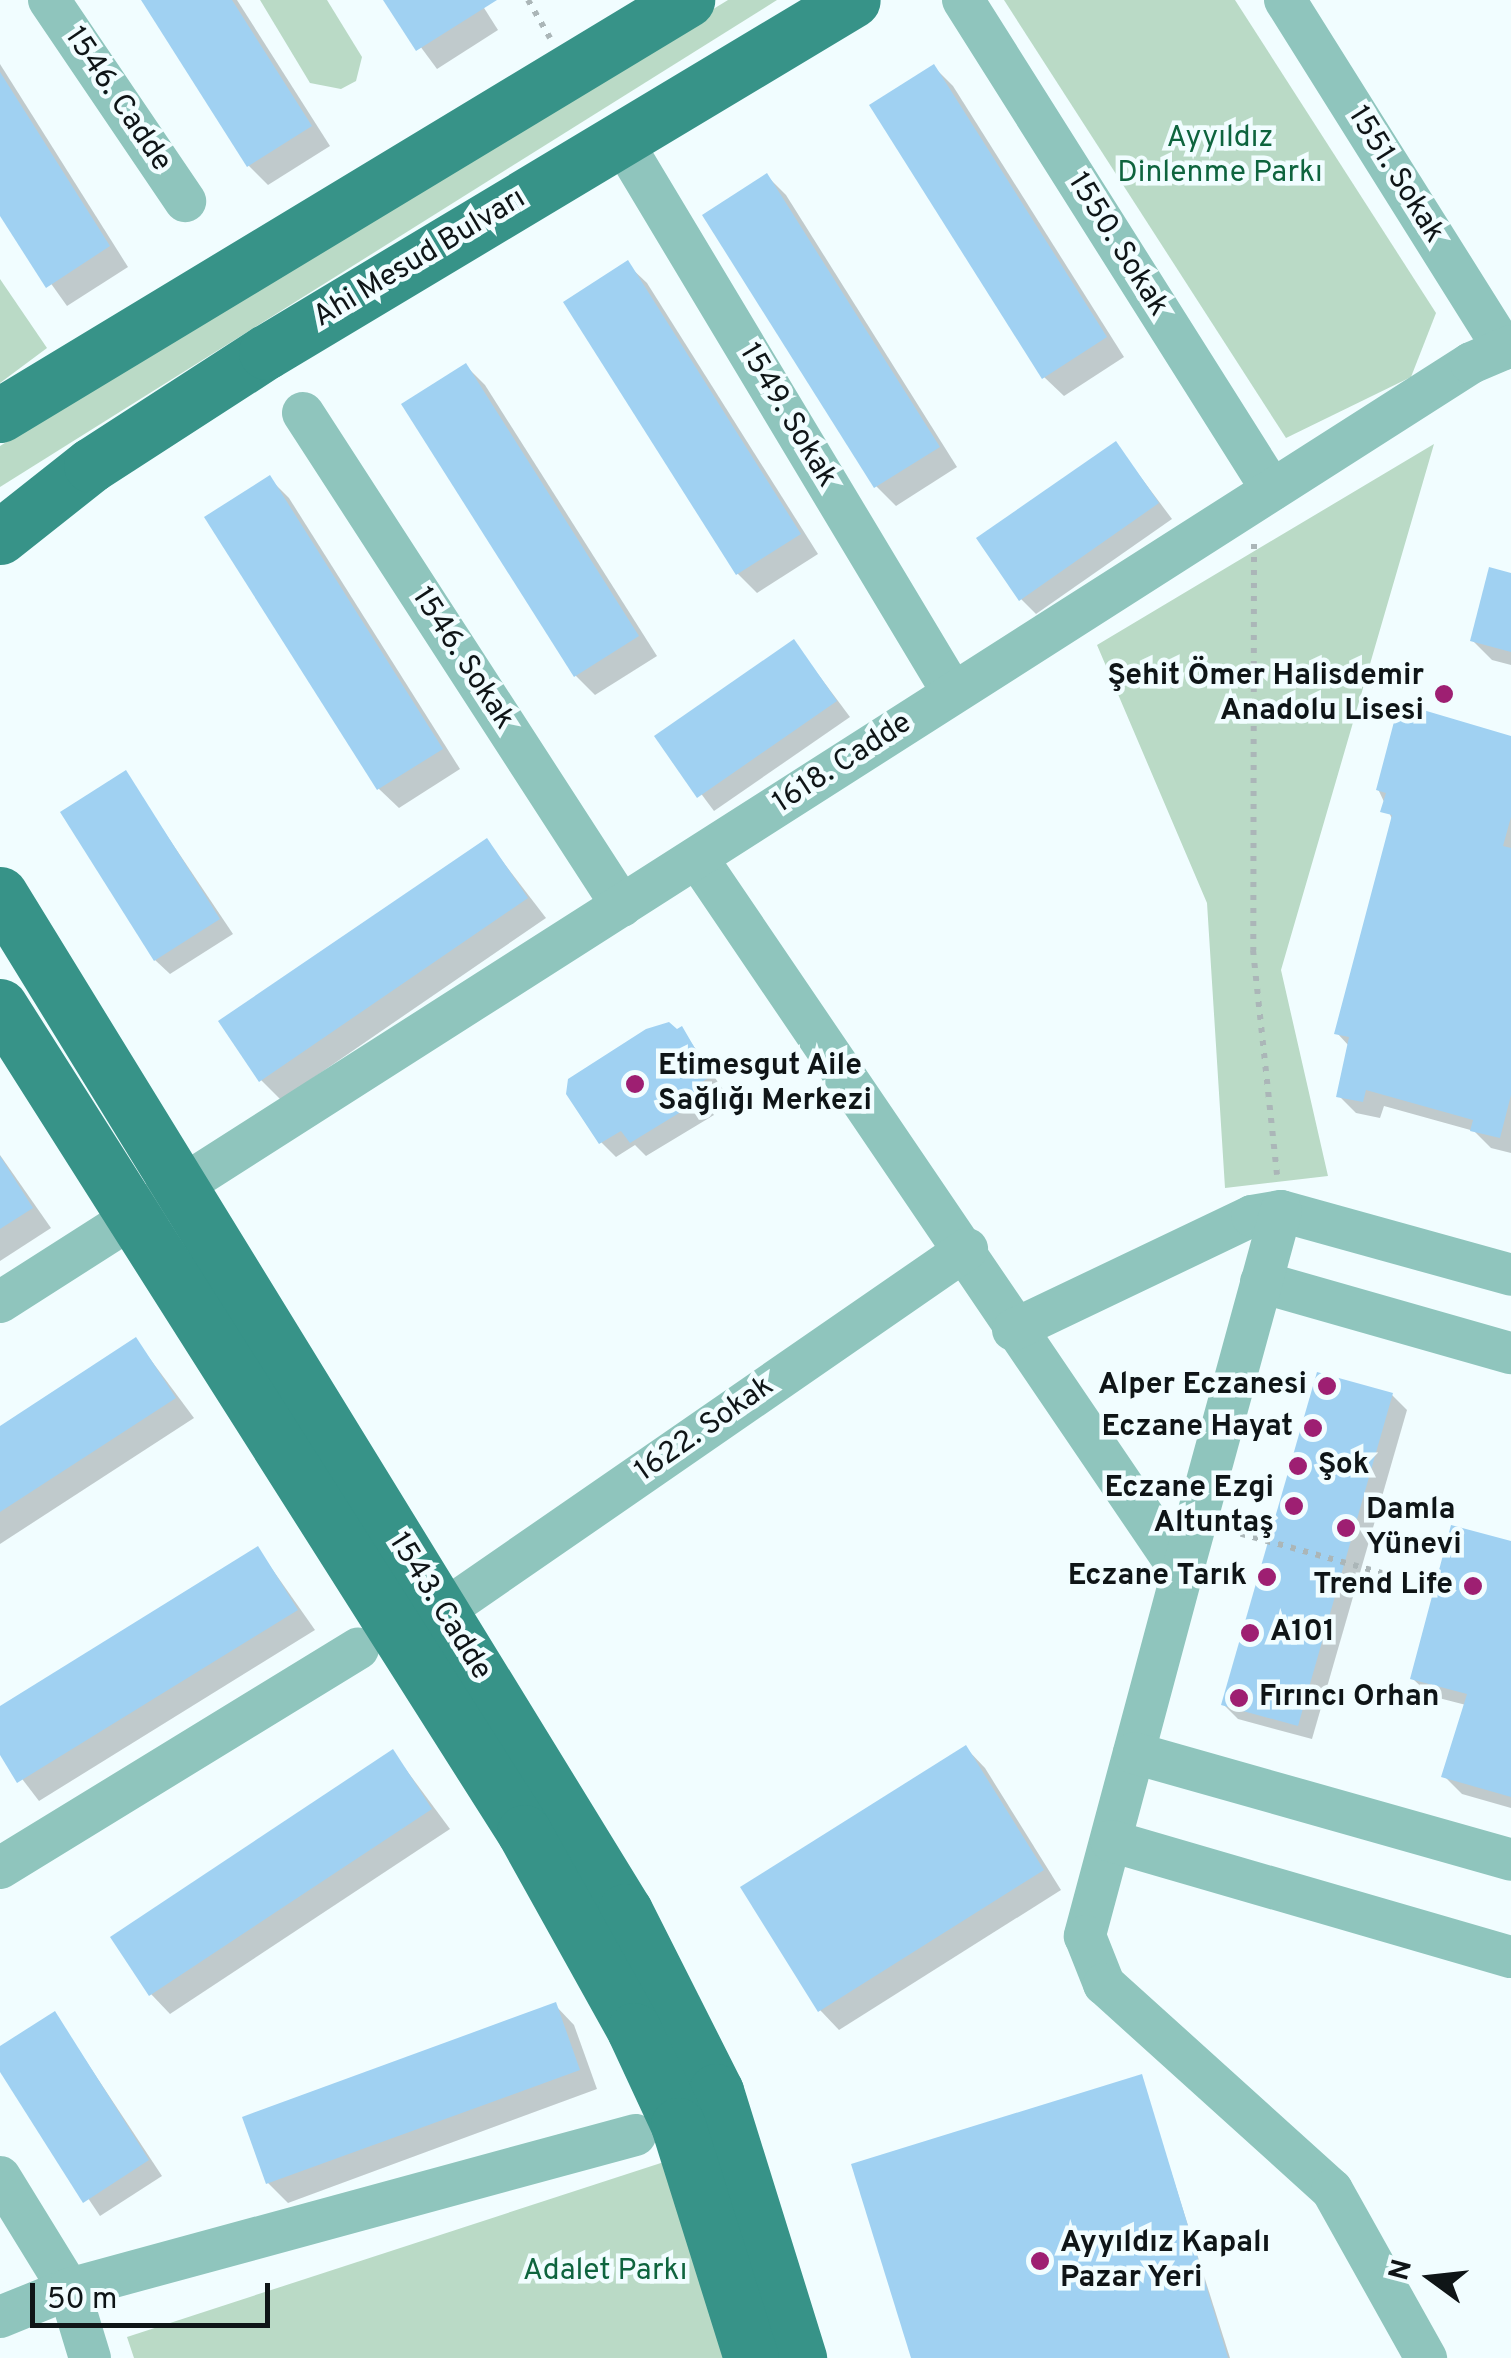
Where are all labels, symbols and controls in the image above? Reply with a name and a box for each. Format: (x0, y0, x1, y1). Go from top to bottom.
street label: 1546. Cadde (56, 21, 178, 179)
street label: 1551. Sokak (1339, 100, 1451, 250)
park label: Ayyıldız Dinlenme Parkı (1117, 121, 1323, 192)
street label: 1550. Sokak (1059, 167, 1175, 323)
street label: Ahi Mesud Bulvarı (307, 182, 533, 336)
street label: 1549. Sokak (730, 338, 844, 494)
street label: 1546. Sokak (403, 581, 521, 737)
place label: Şehit Ömer Halisdemir Anadolu Lisesi (1107, 659, 1424, 730)
marker: Şehit Ömer Halisdemir Anadolu Lisesi (1433, 683, 1455, 705)
street label: 1618. Cadde (767, 706, 919, 822)
place label: Etimesgut Aile Sağlığı Merkezi (658, 1049, 872, 1120)
marker: Etimesgut Aile Sağlığı Merkezi (622, 1071, 648, 1097)
place label: Alper Eczanesi (1098, 1368, 1307, 1404)
street label: 1622. Sokak (629, 1369, 781, 1491)
marker: Alper Eczanesi (1316, 1375, 1338, 1397)
place label: Eczane Hayat (1102, 1410, 1293, 1446)
marker: Eczane Hayat (1302, 1417, 1324, 1439)
place label: Şok (1318, 1448, 1370, 1484)
marker: Şok (1287, 1455, 1309, 1477)
place label: Eczane Ezgi Altuntaş (1105, 1471, 1274, 1542)
place label: Damla Yünevi (1366, 1493, 1462, 1564)
marker: Eczane Ezgi Altuntaş (1283, 1495, 1305, 1517)
marker: Damla Yünevi (1335, 1517, 1357, 1539)
street label: 1543. Cadde (380, 1527, 498, 1687)
place label: Eczane Tarık (1068, 1559, 1247, 1595)
marker: Eczane Tarık (1256, 1566, 1278, 1588)
place label: Trend Life (1313, 1568, 1453, 1604)
marker: Trend Life (1462, 1575, 1484, 1597)
place label: A101 (1270, 1615, 1335, 1651)
marker: A101 (1239, 1622, 1261, 1644)
place label: Fırıncı Orhan (1259, 1680, 1440, 1716)
marker: Fırıncı Orhan (1228, 1687, 1250, 1709)
place label: Ayyıldız Kapalı Pazar Yeri (1060, 2226, 1270, 2296)
north arrow (1381, 2228, 1481, 2328)
marker: Ayyıldız Kapalı Pazar Yeri (1029, 2250, 1051, 2272)
park label: Adalet Parkı (523, 2254, 687, 2290)
text: N (1382, 2256, 1422, 2285)
scale bar (35, 2263, 275, 2325)
text: 50 m (47, 2282, 117, 2319)

